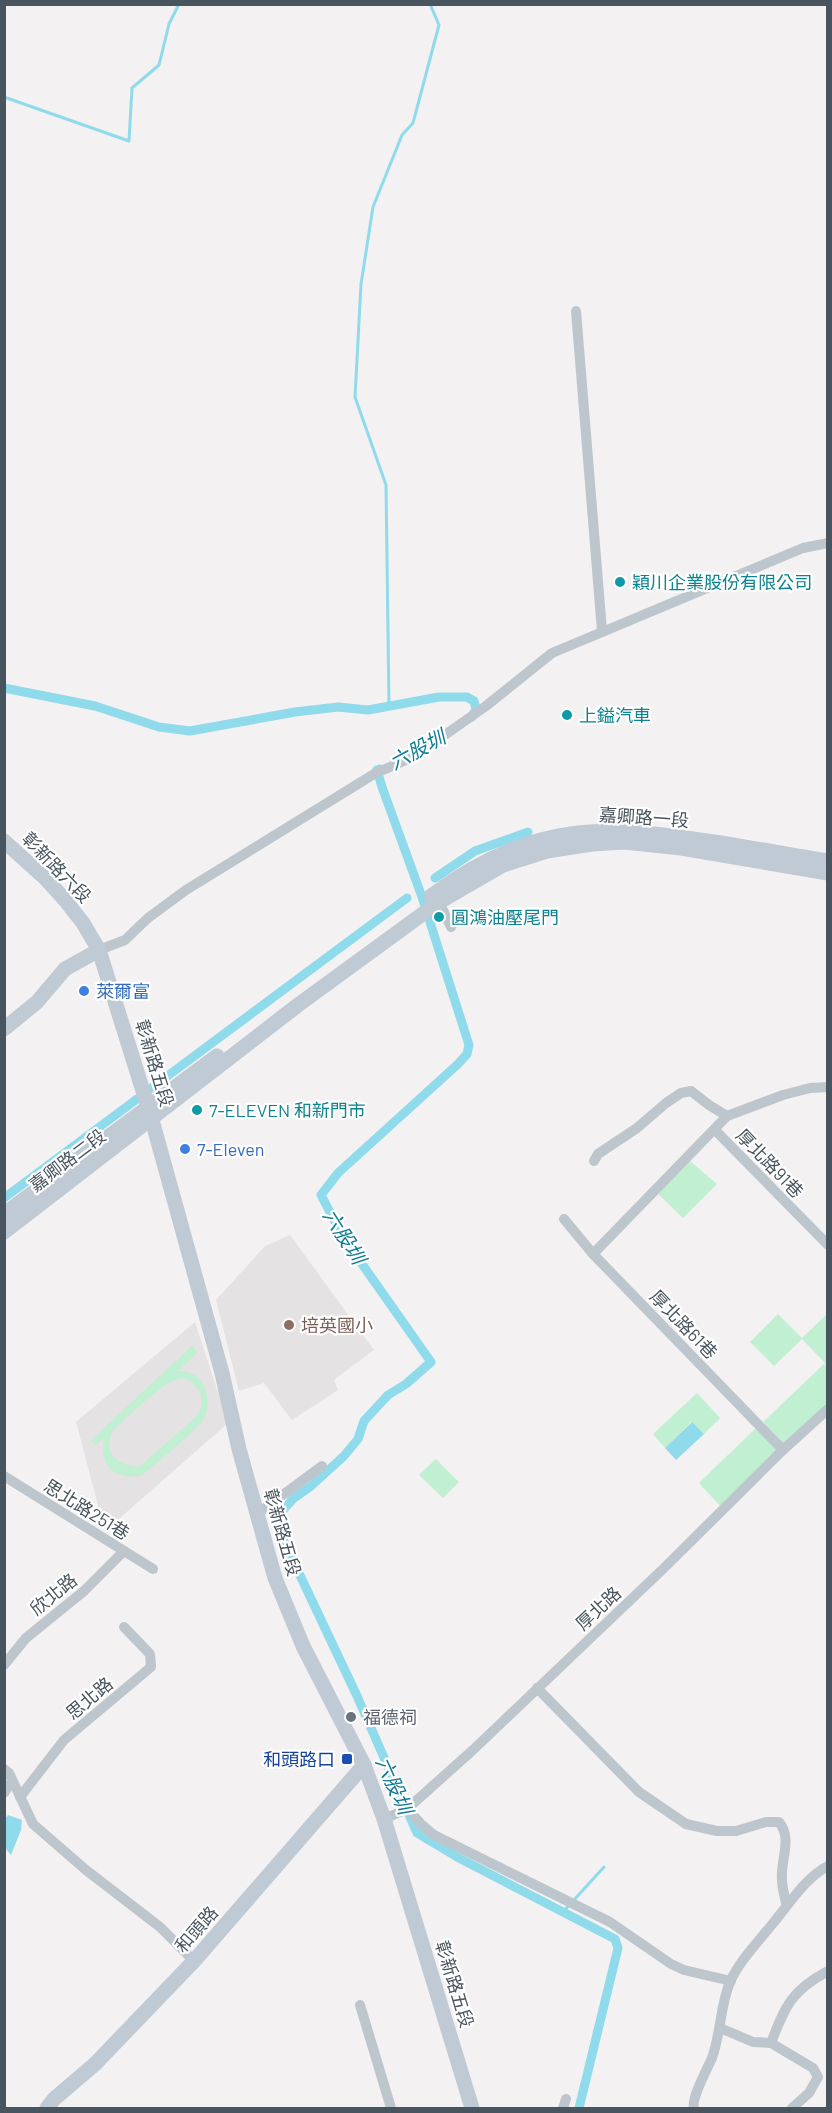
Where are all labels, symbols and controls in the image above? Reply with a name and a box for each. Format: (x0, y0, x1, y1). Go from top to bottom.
place label: 穎川企業股份有限公司 (632, 571, 812, 593)
marker: 穎川企業股份有限公司 (613, 575, 627, 589)
place label: 上鎰汽車 (579, 704, 651, 726)
marker: 上鎰汽車 (560, 708, 574, 722)
water label: 六股圳 (385, 723, 452, 774)
street label: 嘉卿路一段 (598, 803, 690, 831)
street label: 彰新路六段 (18, 827, 96, 907)
place label: 圓鴻油壓尾門 (451, 906, 559, 928)
marker: 圓鴻油壓尾門 (432, 910, 446, 924)
place label: 萊爾富 (96, 980, 150, 1002)
marker: 萊爾富 (77, 984, 91, 998)
street label: 彰新路五段 (131, 1017, 179, 1109)
place label: 7-ELEVEN 和新門市 (209, 1099, 366, 1121)
marker: 7-ELEVEN 和新門市 (190, 1103, 204, 1117)
street label: 嘉卿路二段 (24, 1124, 110, 1196)
street label: 厚北路91巷 (732, 1124, 808, 1202)
place label: 7-Eleven (197, 1138, 265, 1160)
marker: 7-Eleven (178, 1142, 192, 1156)
water label: 六股圳 (319, 1204, 373, 1270)
street label: 厚北路61巷 (646, 1285, 722, 1363)
place label: 培英國小 (301, 1314, 373, 1336)
marker: 培英國小 (282, 1318, 296, 1332)
street label: 思北路251巷 (40, 1474, 134, 1544)
street label: 彰新路五段 (260, 1486, 306, 1578)
street label: 欣北路 (25, 1568, 81, 1620)
street label: 厚北路 (571, 1582, 625, 1634)
street label: 思北路 (61, 1672, 117, 1724)
place label: 福德祠 (363, 1706, 417, 1728)
marker: 福德祠 (344, 1710, 358, 1724)
place label: 和頭路口 (263, 1748, 335, 1770)
marker: 和頭路口 (340, 1752, 354, 1766)
water label: 六股圳 (372, 1753, 419, 1820)
street label: 和頭路 (170, 1901, 222, 1957)
street label: 彰新路五段 (431, 1938, 479, 2030)

